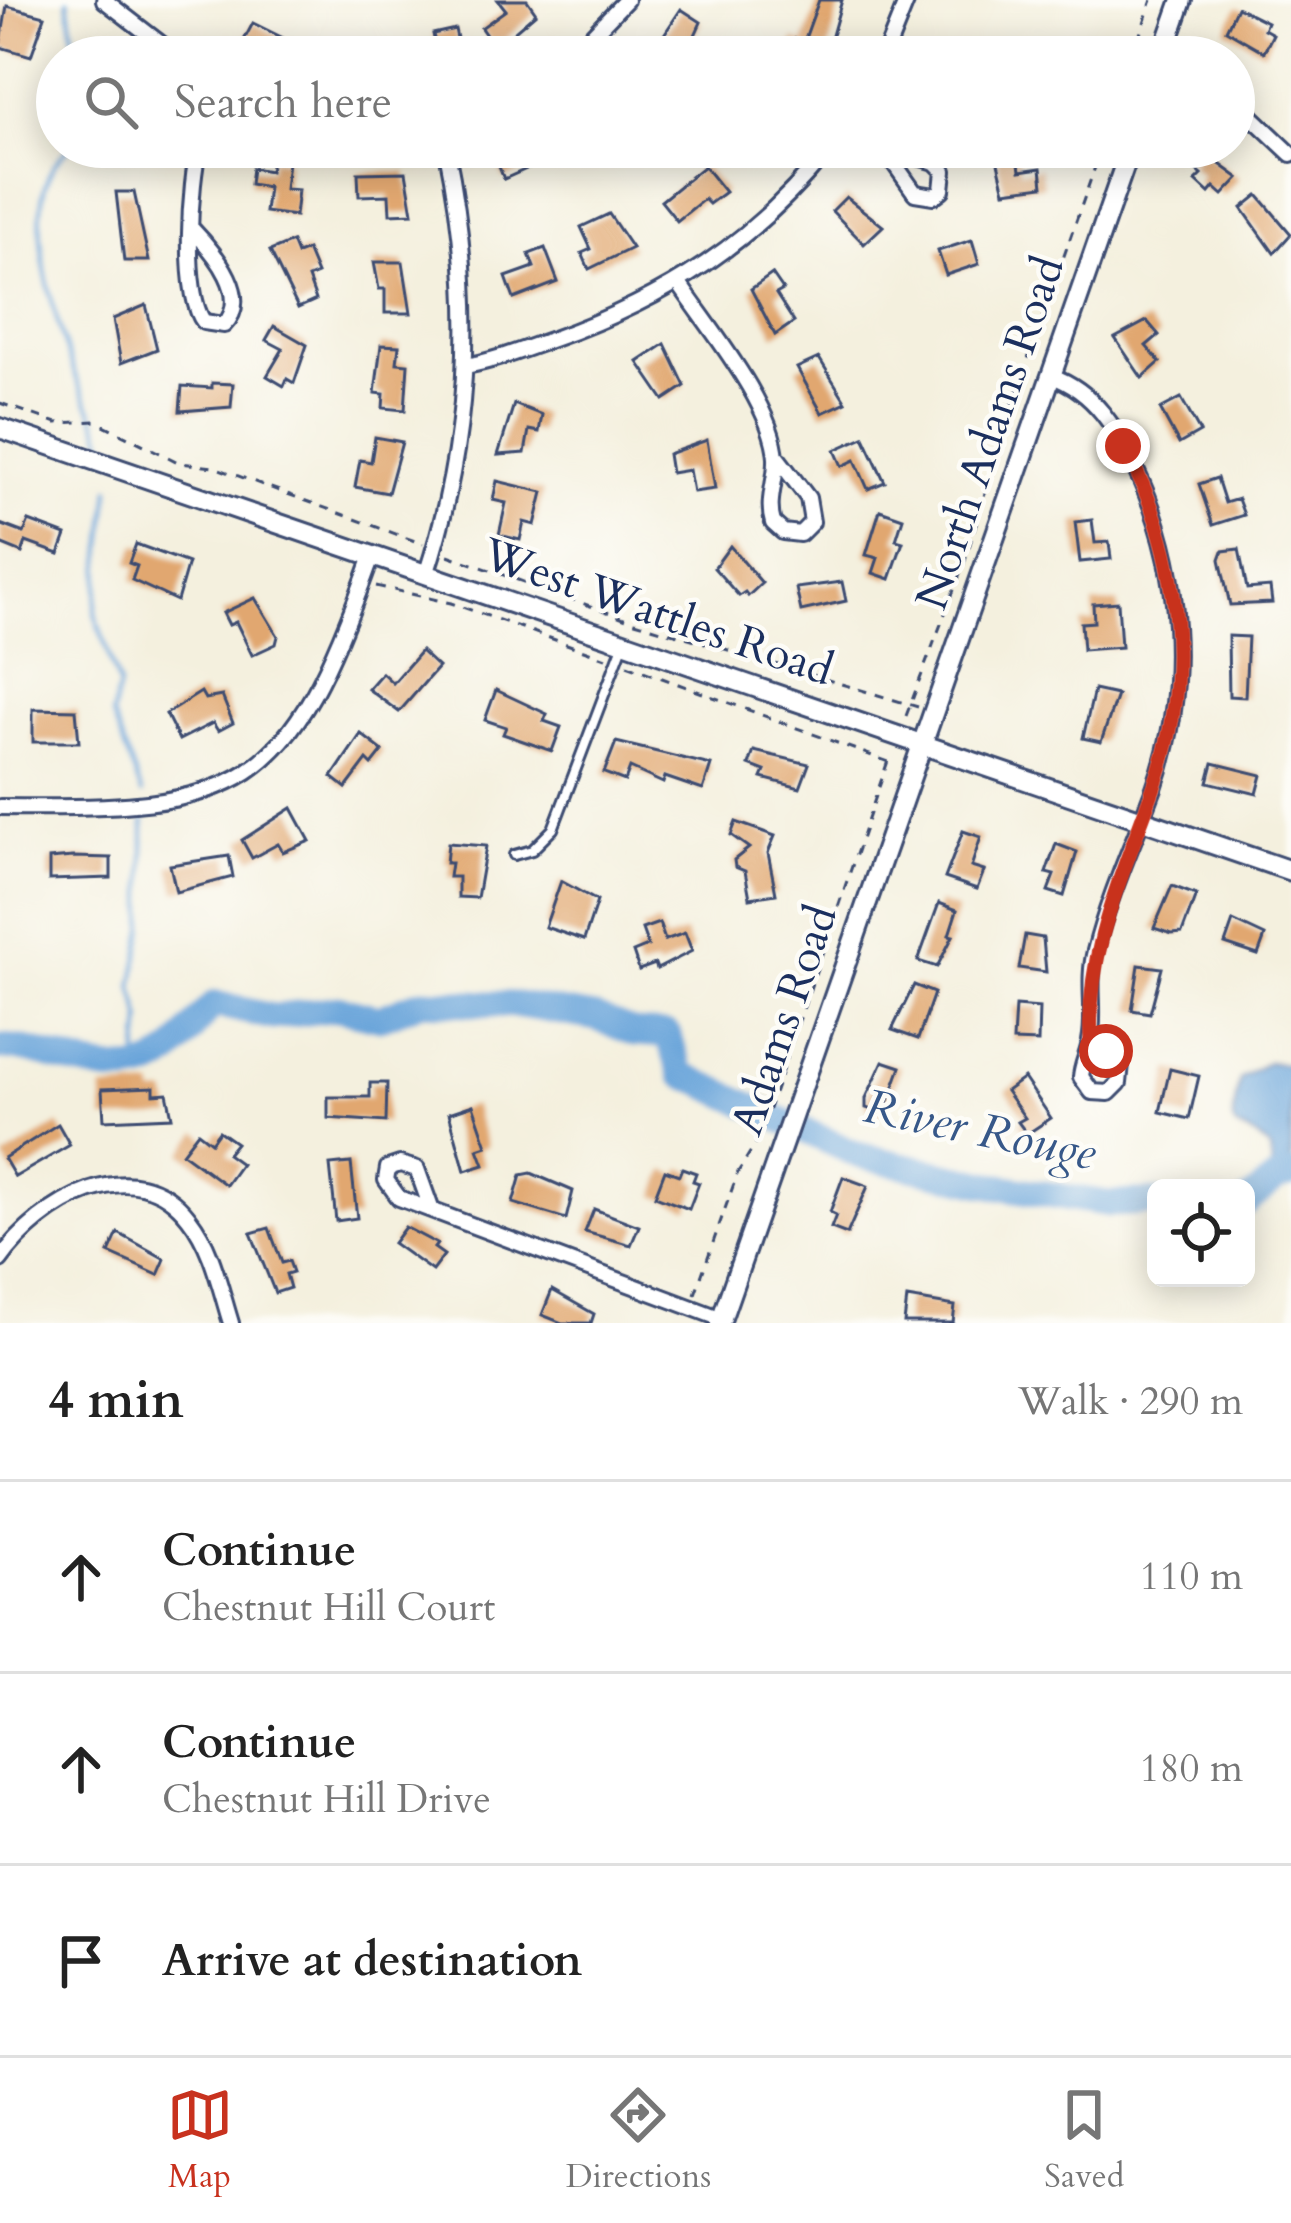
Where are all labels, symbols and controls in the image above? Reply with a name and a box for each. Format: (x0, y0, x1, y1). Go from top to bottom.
search box (36, 36, 1255, 168)
icon: search (78, 69, 144, 135)
text: Search here (174, 72, 392, 133)
street label: North Adams Road (901, 248, 1079, 618)
route end (1096, 419, 1150, 473)
street label: West Wattles Road (474, 523, 841, 701)
street label: Adams Road (716, 897, 852, 1143)
route start (1079, 1024, 1133, 1078)
water label: River Rouge (858, 1074, 1102, 1186)
map controls (1147, 1179, 1255, 1287)
button: locate (1147, 1179, 1255, 1287)
text: 4 min (48, 1366, 184, 1436)
text: Walk · 290 m (1018, 1375, 1243, 1428)
text: Continue (162, 1520, 356, 1581)
icon: ahead (48, 1544, 114, 1610)
text: 110 m (1140, 1550, 1243, 1603)
text: Chestnut Hill Court (162, 1581, 495, 1634)
text: Continue (162, 1712, 356, 1773)
icon: ahead (48, 1736, 114, 1802)
text: 180 m (1140, 1742, 1243, 1795)
text: Chestnut Hill Drive (162, 1773, 491, 1826)
icon: arrive (48, 1928, 114, 1994)
text: Arrive at destination (162, 1930, 582, 1991)
tab: Map (167, 2082, 233, 2199)
tab: Directions (566, 2082, 711, 2199)
tab: Saved (1044, 2082, 1124, 2199)

